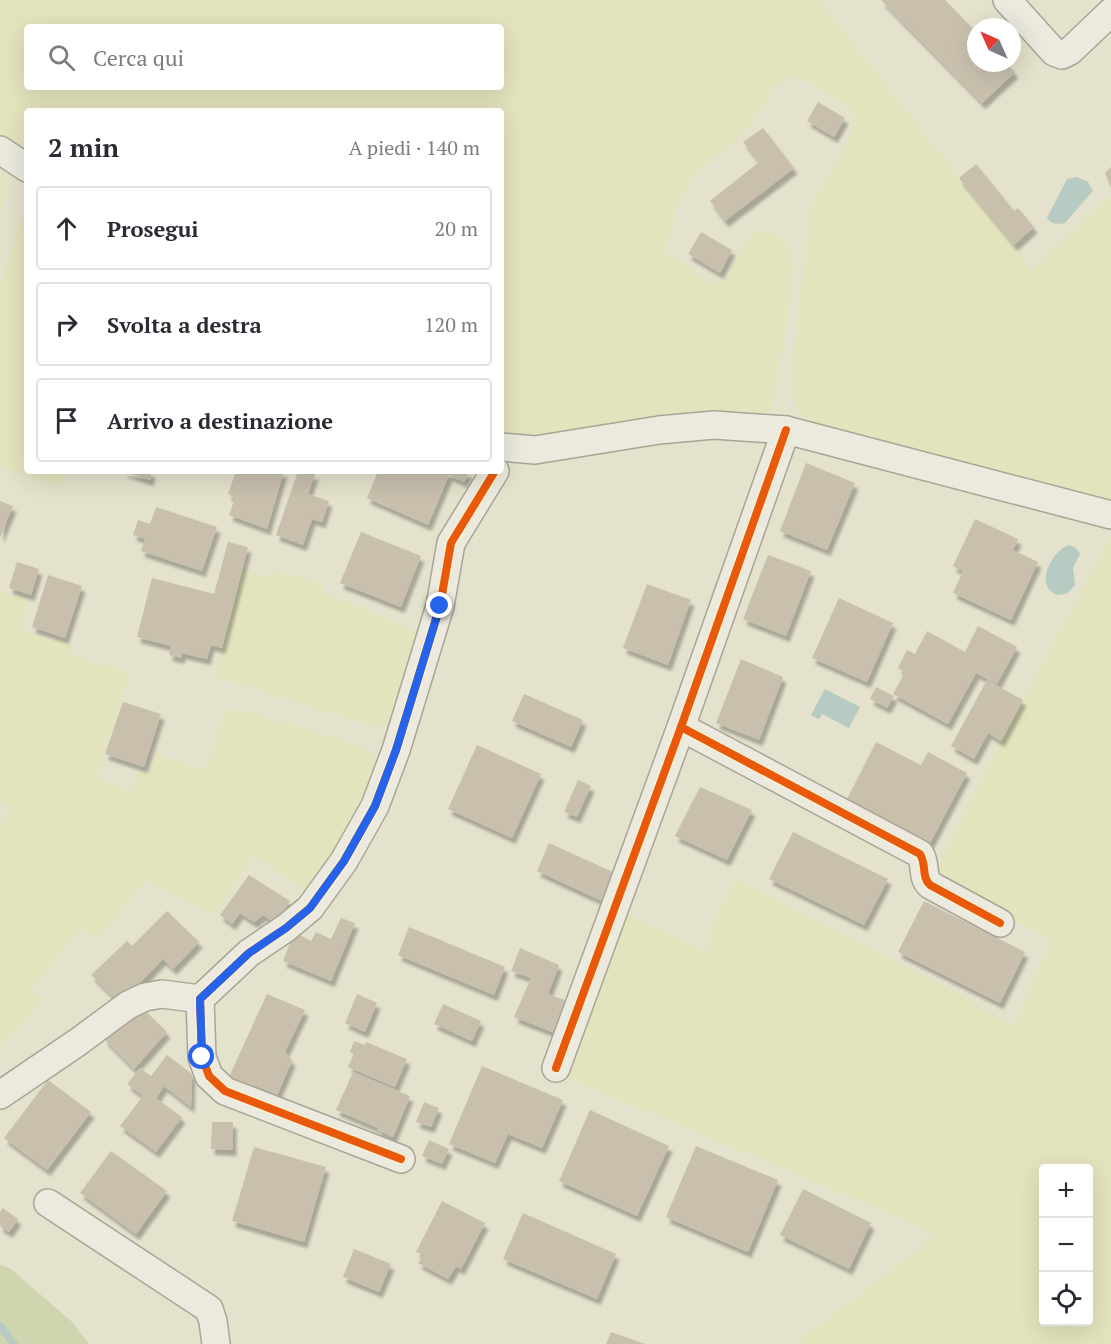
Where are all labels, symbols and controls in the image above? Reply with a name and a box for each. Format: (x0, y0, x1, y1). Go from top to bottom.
north arrow (967, 18, 1021, 72)
search box (24, 24, 504, 90)
icon: search (45, 41, 78, 74)
text: Cerca qui (93, 43, 184, 72)
text: 2 min (48, 130, 119, 164)
text: A piedi · 140 m (349, 134, 480, 161)
icon: ahead (50, 212, 83, 245)
text: Prosegui (107, 214, 199, 243)
text: 20 m (435, 215, 478, 242)
icon: right (50, 308, 83, 341)
text: Svolta a destra (107, 310, 262, 339)
text: 120 m (424, 311, 478, 338)
icon: arrive (50, 404, 83, 437)
text: Arrivo a destinazione (107, 406, 333, 435)
route end (426, 592, 452, 618)
route start (188, 1043, 214, 1069)
map controls (1039, 1164, 1093, 1326)
button: + (1039, 1164, 1093, 1218)
button: − (1039, 1218, 1093, 1272)
button: locate (1039, 1272, 1093, 1326)

